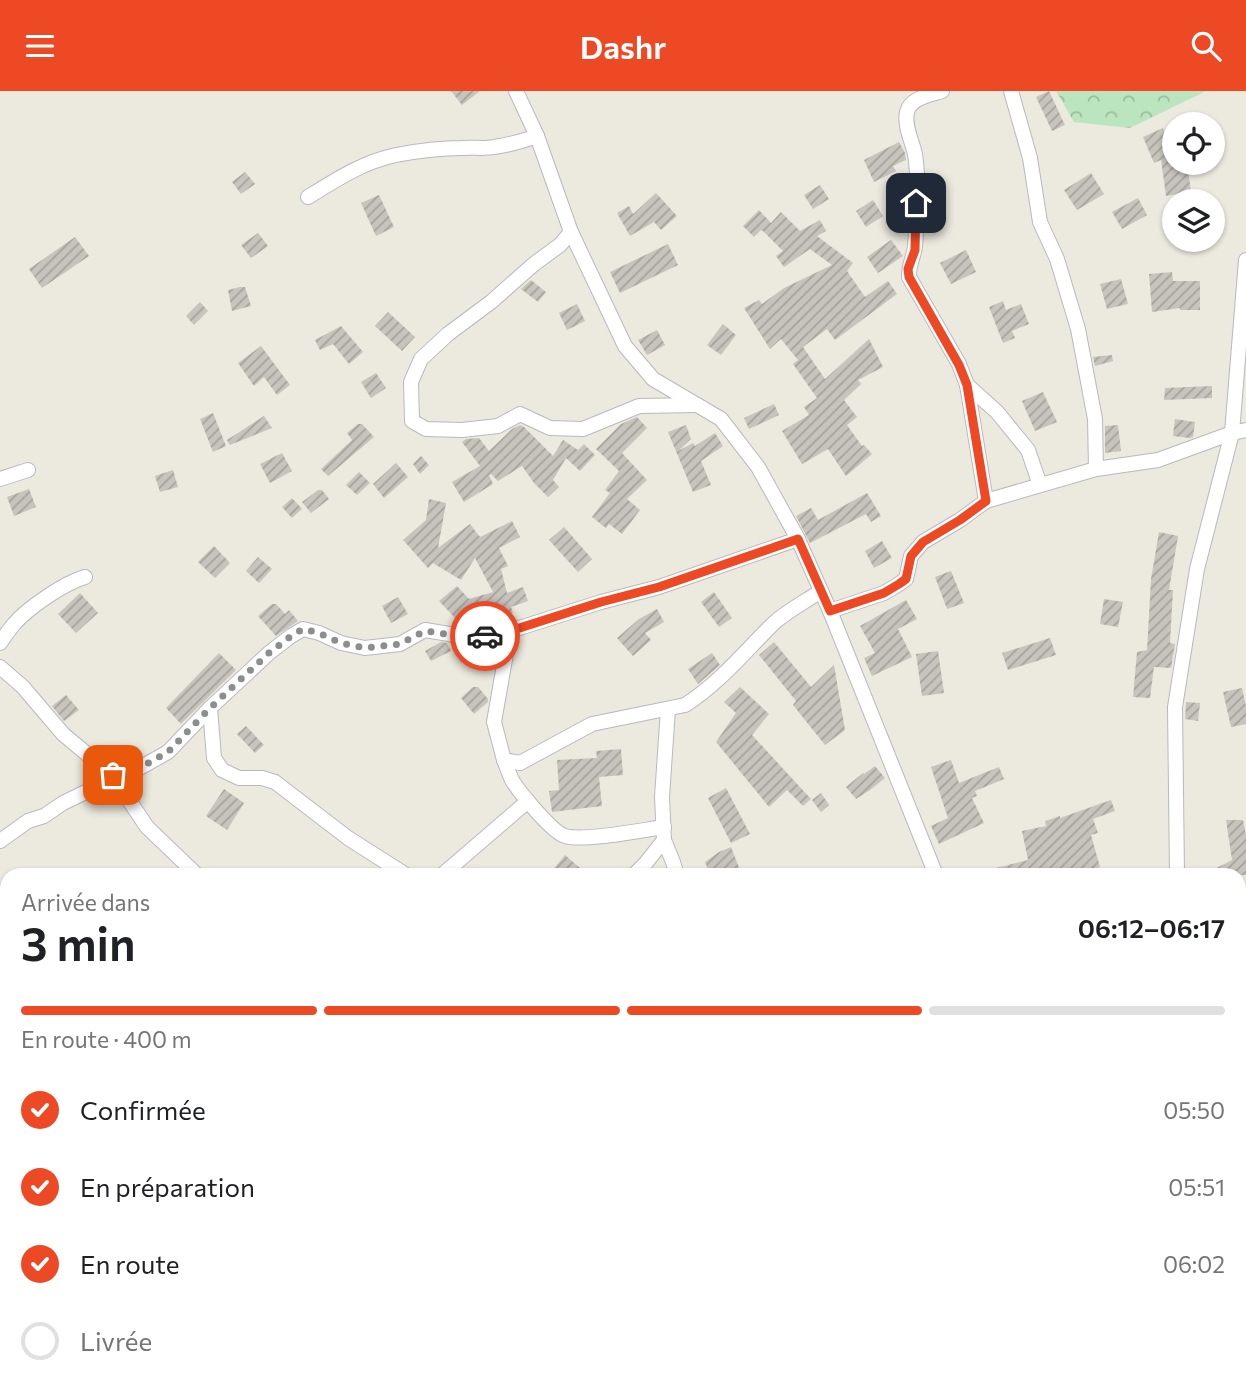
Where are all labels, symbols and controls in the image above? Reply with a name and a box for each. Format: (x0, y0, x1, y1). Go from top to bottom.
text: Dashr (580, 26, 666, 66)
icon: menu (21, 27, 59, 65)
icon: search (1187, 27, 1225, 65)
map controls (1162, 112, 1225, 252)
button: locate (1162, 112, 1225, 175)
pin (886, 173, 946, 233)
icon: home (897, 184, 935, 222)
button: layers (1162, 189, 1225, 252)
courier (450, 601, 520, 671)
icon: car (466, 617, 504, 655)
pin (83, 745, 143, 805)
icon: bag (94, 756, 132, 794)
text: Arrivée dans (21, 888, 150, 916)
text: 06:12–06:17 (1078, 912, 1225, 943)
text: 3 min (21, 914, 136, 970)
text: En route · 400 m (21, 1025, 192, 1053)
icon: check (21, 1091, 59, 1129)
text: Confirmée (80, 1094, 206, 1125)
text: 05:50 (1163, 1096, 1225, 1124)
icon: check (21, 1168, 59, 1206)
text: En préparation (80, 1171, 255, 1202)
text: 05:51 (1168, 1173, 1225, 1201)
icon: check (21, 1245, 59, 1283)
text: En route (80, 1248, 180, 1279)
text: 06:02 (1163, 1250, 1225, 1278)
text: Livrée (80, 1325, 152, 1356)

